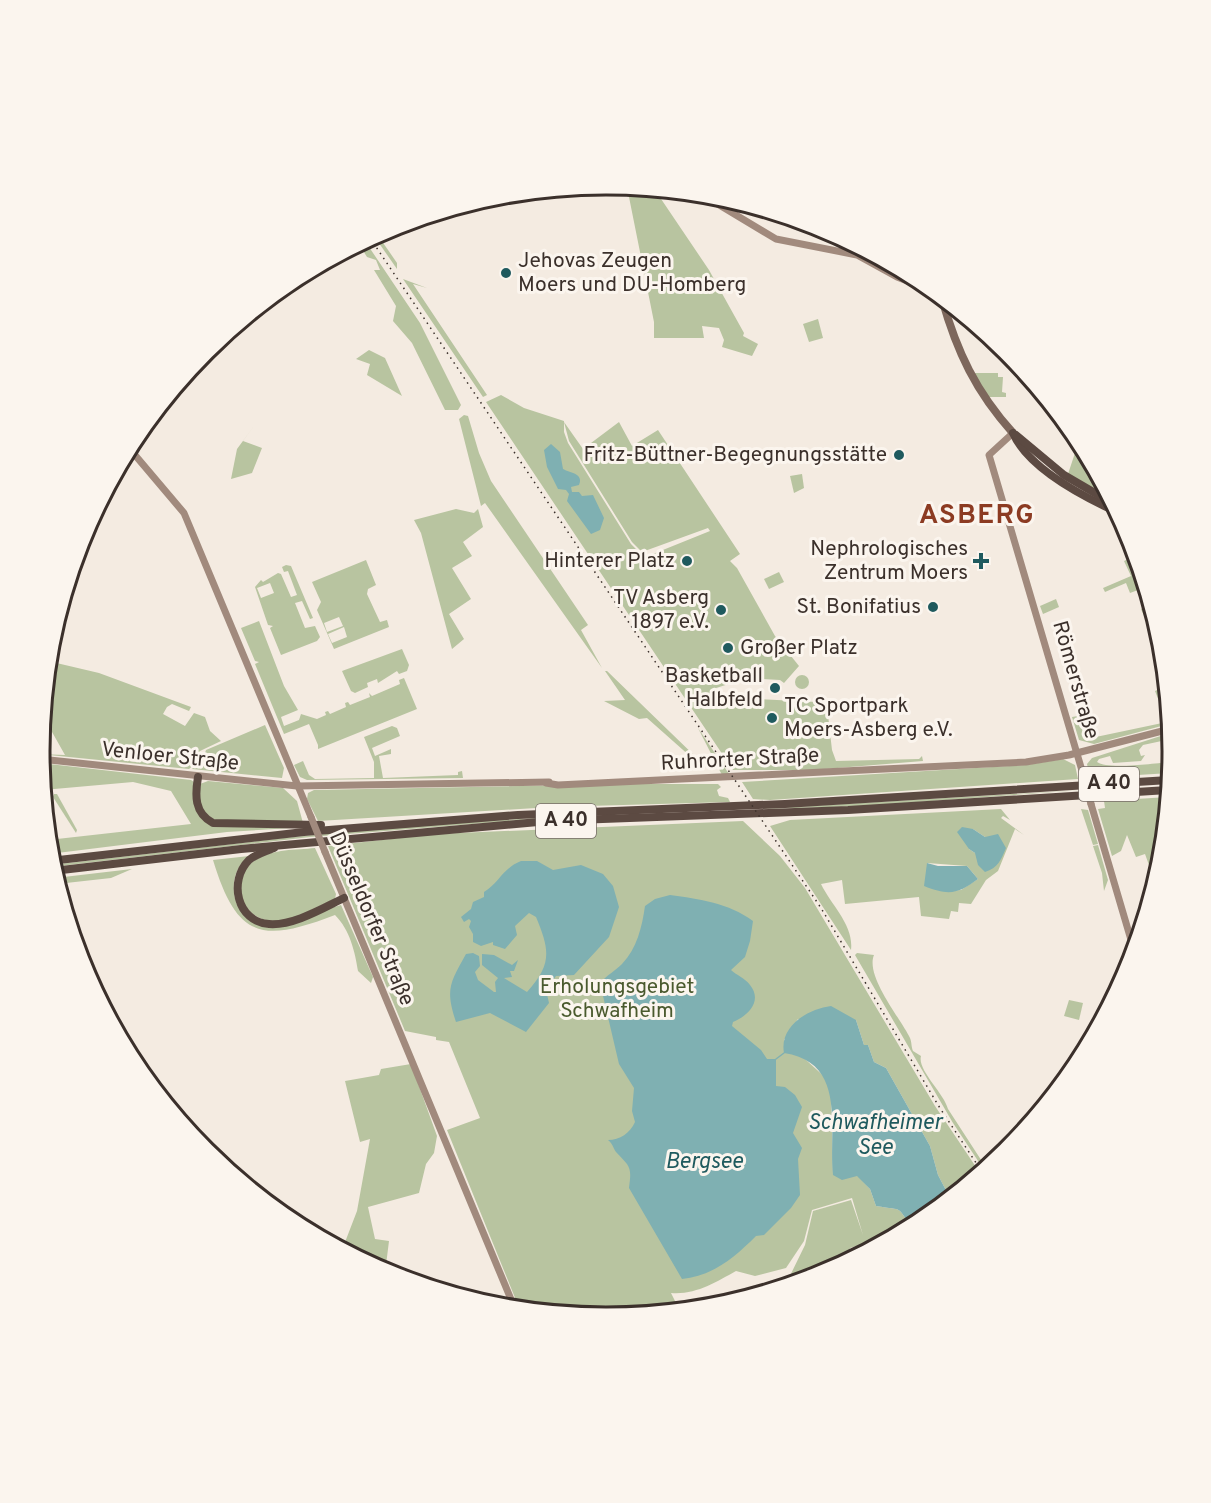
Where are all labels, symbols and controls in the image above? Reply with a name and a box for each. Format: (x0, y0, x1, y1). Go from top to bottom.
place label: Jehovas Zeugen Moers und DU-Homberg (518, 248, 746, 299)
marker: Jehovas Zeugen Moers und DU-Homberg (499, 266, 513, 280)
place label: Fritz-Büttner-Begegnungsstätte (584, 442, 887, 469)
marker: Fritz-Büttner-Begegnungsstätte (892, 448, 906, 462)
district label: ASBERG (919, 499, 1035, 533)
place label: Nephrologisches Zentrum Moers (810, 536, 968, 587)
place label: Hinterer Platz (544, 548, 675, 575)
marker: Nephrologisches Zentrum Moers (972, 552, 990, 570)
marker: Hinterer Platz (680, 554, 694, 568)
place label: TV Asberg 1897 e.V. (613, 585, 709, 636)
place label: St. Bonifatius (797, 594, 921, 621)
marker: St. Bonifatius (926, 600, 940, 614)
marker: TV Asberg 1897 e.V. (714, 603, 728, 617)
street label: Römerstraße (1045, 618, 1105, 742)
place label: Großer Platz (740, 635, 858, 662)
marker: Großer Platz (721, 641, 735, 655)
place label: Basketball Halbfeld (665, 663, 763, 714)
marker: Basketball Halbfeld (768, 681, 782, 695)
place label: TC Sportpark Moers-Asberg e.V. (784, 693, 953, 744)
marker: TC Sportpark Moers-Asberg e.V. (765, 711, 779, 725)
street label: Venloer Straße (100, 736, 240, 778)
street label: Ruhrorter Straße (660, 742, 820, 778)
road number: A 40 (1079, 767, 1139, 801)
road number: A 40 (536, 804, 596, 838)
street label: Düsseldorfer Straße (322, 828, 420, 1010)
park label: Erholungsgebiet Schwafheim (540, 974, 694, 1025)
water label: Schwafheimer See (808, 1110, 944, 1162)
water label: Bergsee (665, 1149, 743, 1176)

